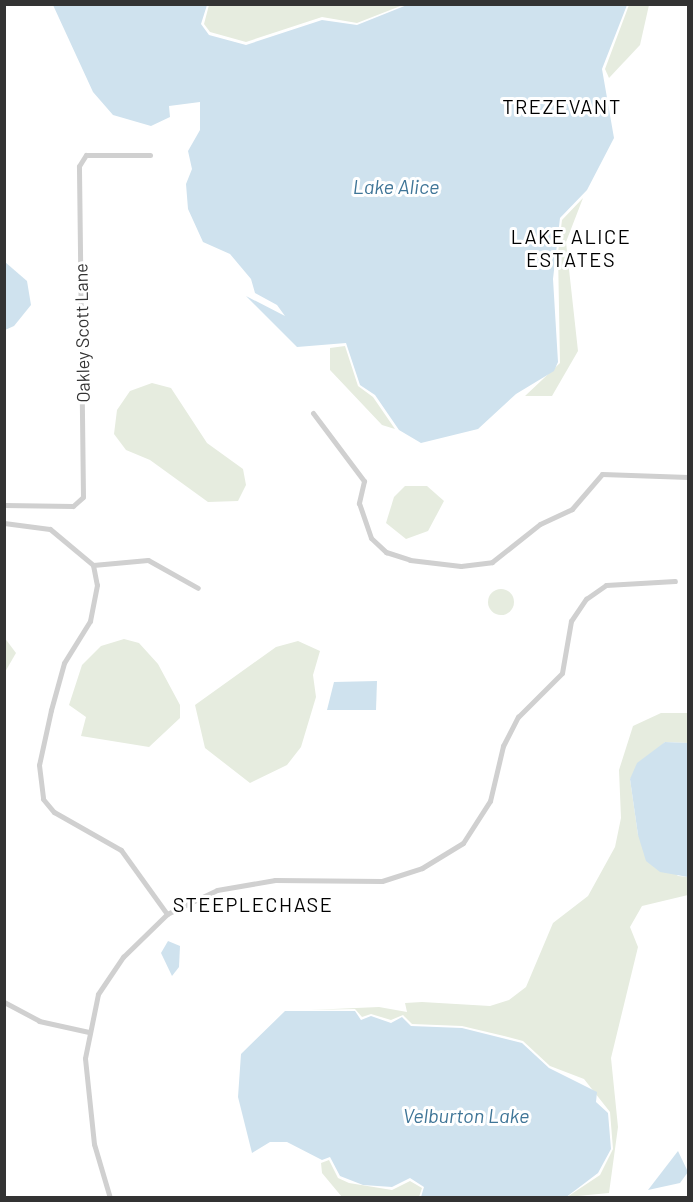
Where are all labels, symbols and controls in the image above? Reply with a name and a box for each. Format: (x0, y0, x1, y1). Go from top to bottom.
district label: TREZEVANT (502, 94, 622, 118)
water label: Lake Alice (353, 174, 439, 198)
district label: LAKE ALICE ESTATES (511, 224, 631, 271)
street label: Oakley Scott Lane (70, 263, 94, 403)
district label: STEEPLECHASE (173, 892, 333, 916)
water label: Velburton Lake (403, 1103, 529, 1127)

